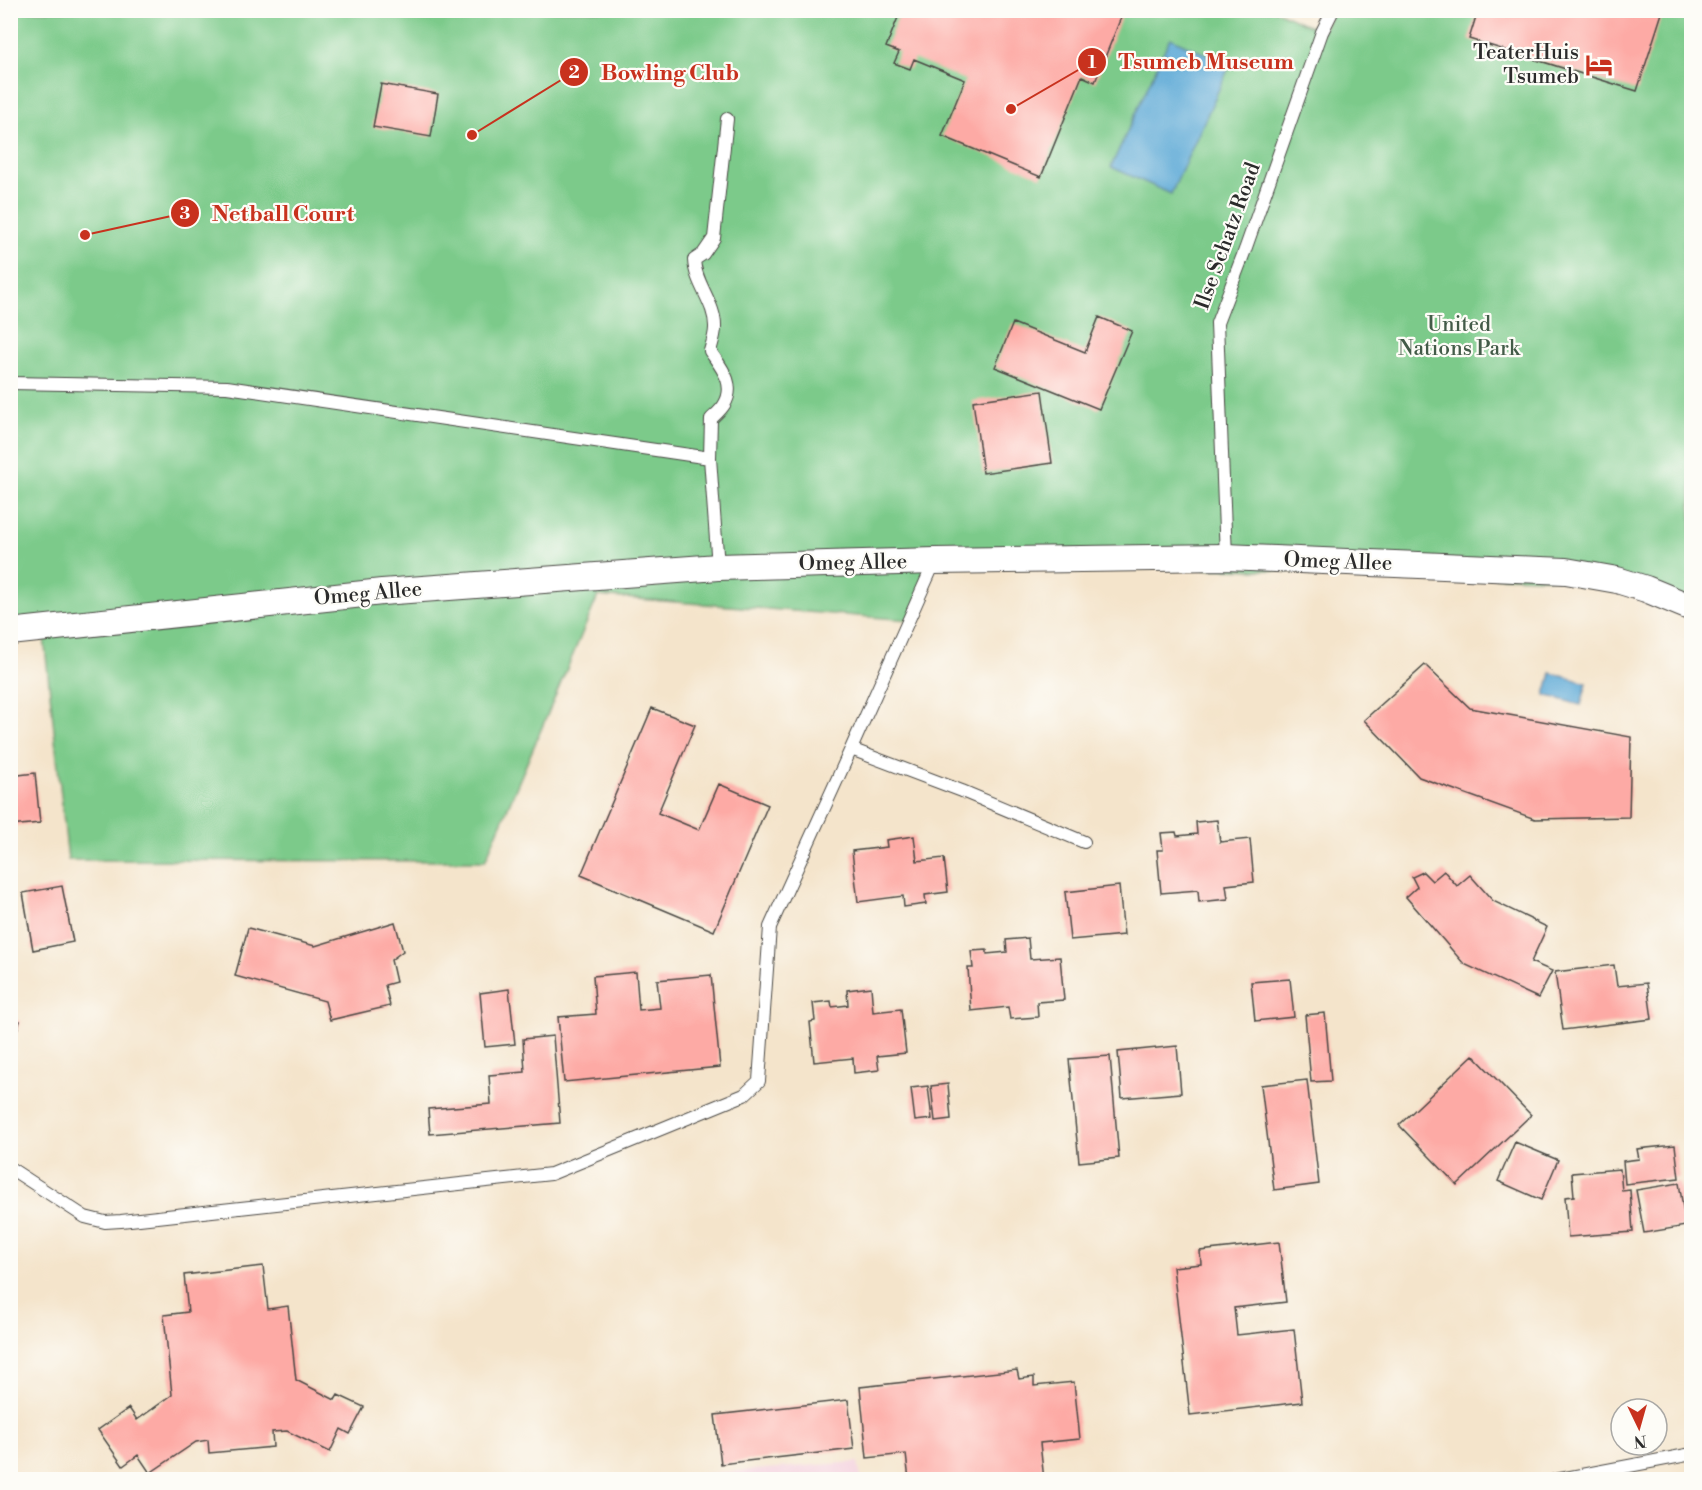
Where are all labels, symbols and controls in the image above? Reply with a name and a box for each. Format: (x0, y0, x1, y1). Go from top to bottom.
place label: TeaterHuis Tsumeb (1473, 40, 1579, 90)
callout: Tsumeb Museum (1077, 42, 1306, 82)
text: Tsumeb Museum (1118, 49, 1294, 76)
hotel icon: TeaterHuis Tsumeb (1584, 50, 1614, 80)
text: 1 (1088, 51, 1097, 74)
callout: Bowling Club (559, 52, 752, 92)
text: Bowling Club (601, 60, 739, 87)
text: 2 (568, 61, 580, 84)
street label: Ilse Schatz Road (1189, 159, 1267, 313)
callout: Netball Court (170, 193, 367, 233)
text: Netball Court (212, 201, 354, 228)
text: 3 (180, 202, 191, 225)
park label: United Nations Park (1398, 312, 1521, 362)
street label: Omeg Allee (1283, 547, 1393, 577)
street label: Omeg Allee (798, 549, 908, 577)
street label: Omeg Allee (313, 576, 423, 612)
north arrow (1609, 1397, 1669, 1457)
text: N (1633, 1430, 1647, 1451)

